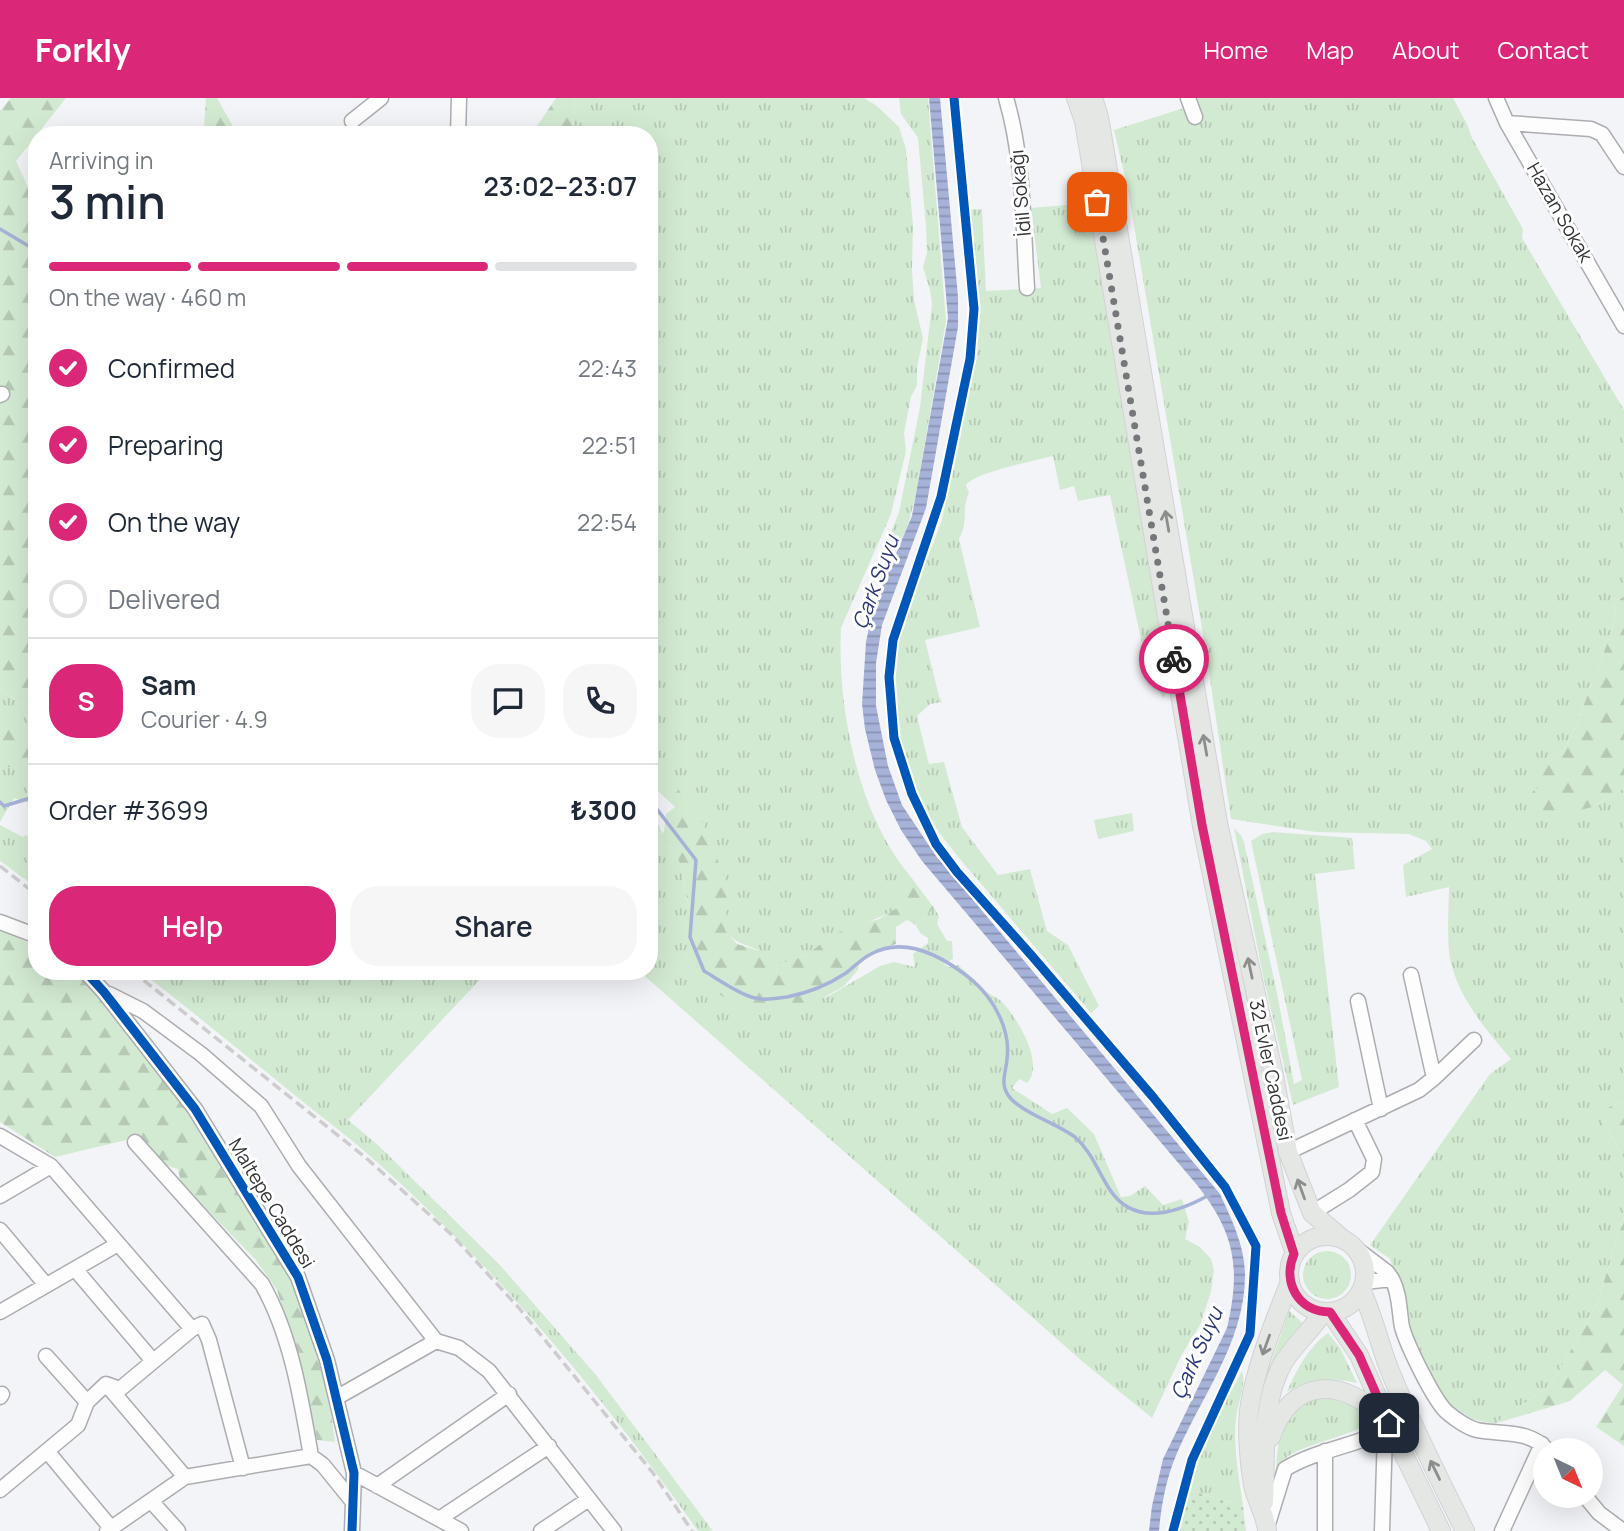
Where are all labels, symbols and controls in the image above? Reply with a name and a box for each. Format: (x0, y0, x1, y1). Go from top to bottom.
text: Forkly (35, 27, 131, 72)
text: Home (1203, 33, 1268, 66)
text: Map (1306, 33, 1354, 66)
text: About (1392, 33, 1460, 66)
text: Contact (1498, 33, 1589, 66)
text: Arriving in (49, 144, 154, 176)
street label: İdil Sokağı (1003, 149, 1037, 237)
street label: Hazan Sokak (1521, 157, 1599, 267)
text: 23:02–23:07 (483, 168, 637, 204)
text: 3 min (49, 170, 166, 233)
pin (1067, 172, 1127, 232)
icon: bag (1078, 183, 1116, 221)
text: On the way · 460 m (49, 281, 246, 313)
icon: check (49, 349, 87, 387)
text: Confirmed (108, 350, 235, 386)
text: 22:43 (578, 352, 637, 384)
icon: check (49, 426, 87, 464)
text: Preparing (108, 427, 224, 463)
text: 22:51 (582, 429, 637, 461)
icon: check (49, 503, 87, 541)
text: On the way (108, 504, 240, 540)
text: 22:54 (577, 506, 637, 538)
one-way arrow (1160, 510, 1173, 532)
water label: Çark Suyu (845, 530, 905, 633)
text: Delivered (108, 581, 220, 617)
courier (1139, 624, 1209, 694)
icon: bike (1155, 640, 1193, 678)
button: chat (471, 664, 545, 738)
button: phone (563, 664, 637, 738)
text: Sam (141, 667, 196, 703)
text: S (77, 683, 95, 719)
text: Courier · 4.9 (141, 703, 268, 735)
one-way arrow (1198, 734, 1211, 757)
text: Order #3699 (49, 792, 209, 828)
text: ₺300 (571, 792, 637, 828)
button: Help (49, 886, 336, 966)
button: Share (350, 886, 637, 966)
one-way arrow (1243, 957, 1256, 980)
street label: 32 Evler Caddesi (1243, 997, 1299, 1143)
street label: Maltepe Caddesi (223, 1133, 321, 1273)
one-way arrow (1294, 1179, 1307, 1201)
water label: Çark Suyu (1163, 1301, 1229, 1403)
one-way arrow (1259, 1334, 1271, 1356)
pin (1359, 1393, 1419, 1453)
icon: home (1370, 1404, 1408, 1442)
north arrow (1533, 1438, 1603, 1508)
map controls (1533, 1438, 1603, 1508)
one-way arrow (1427, 1460, 1441, 1481)

